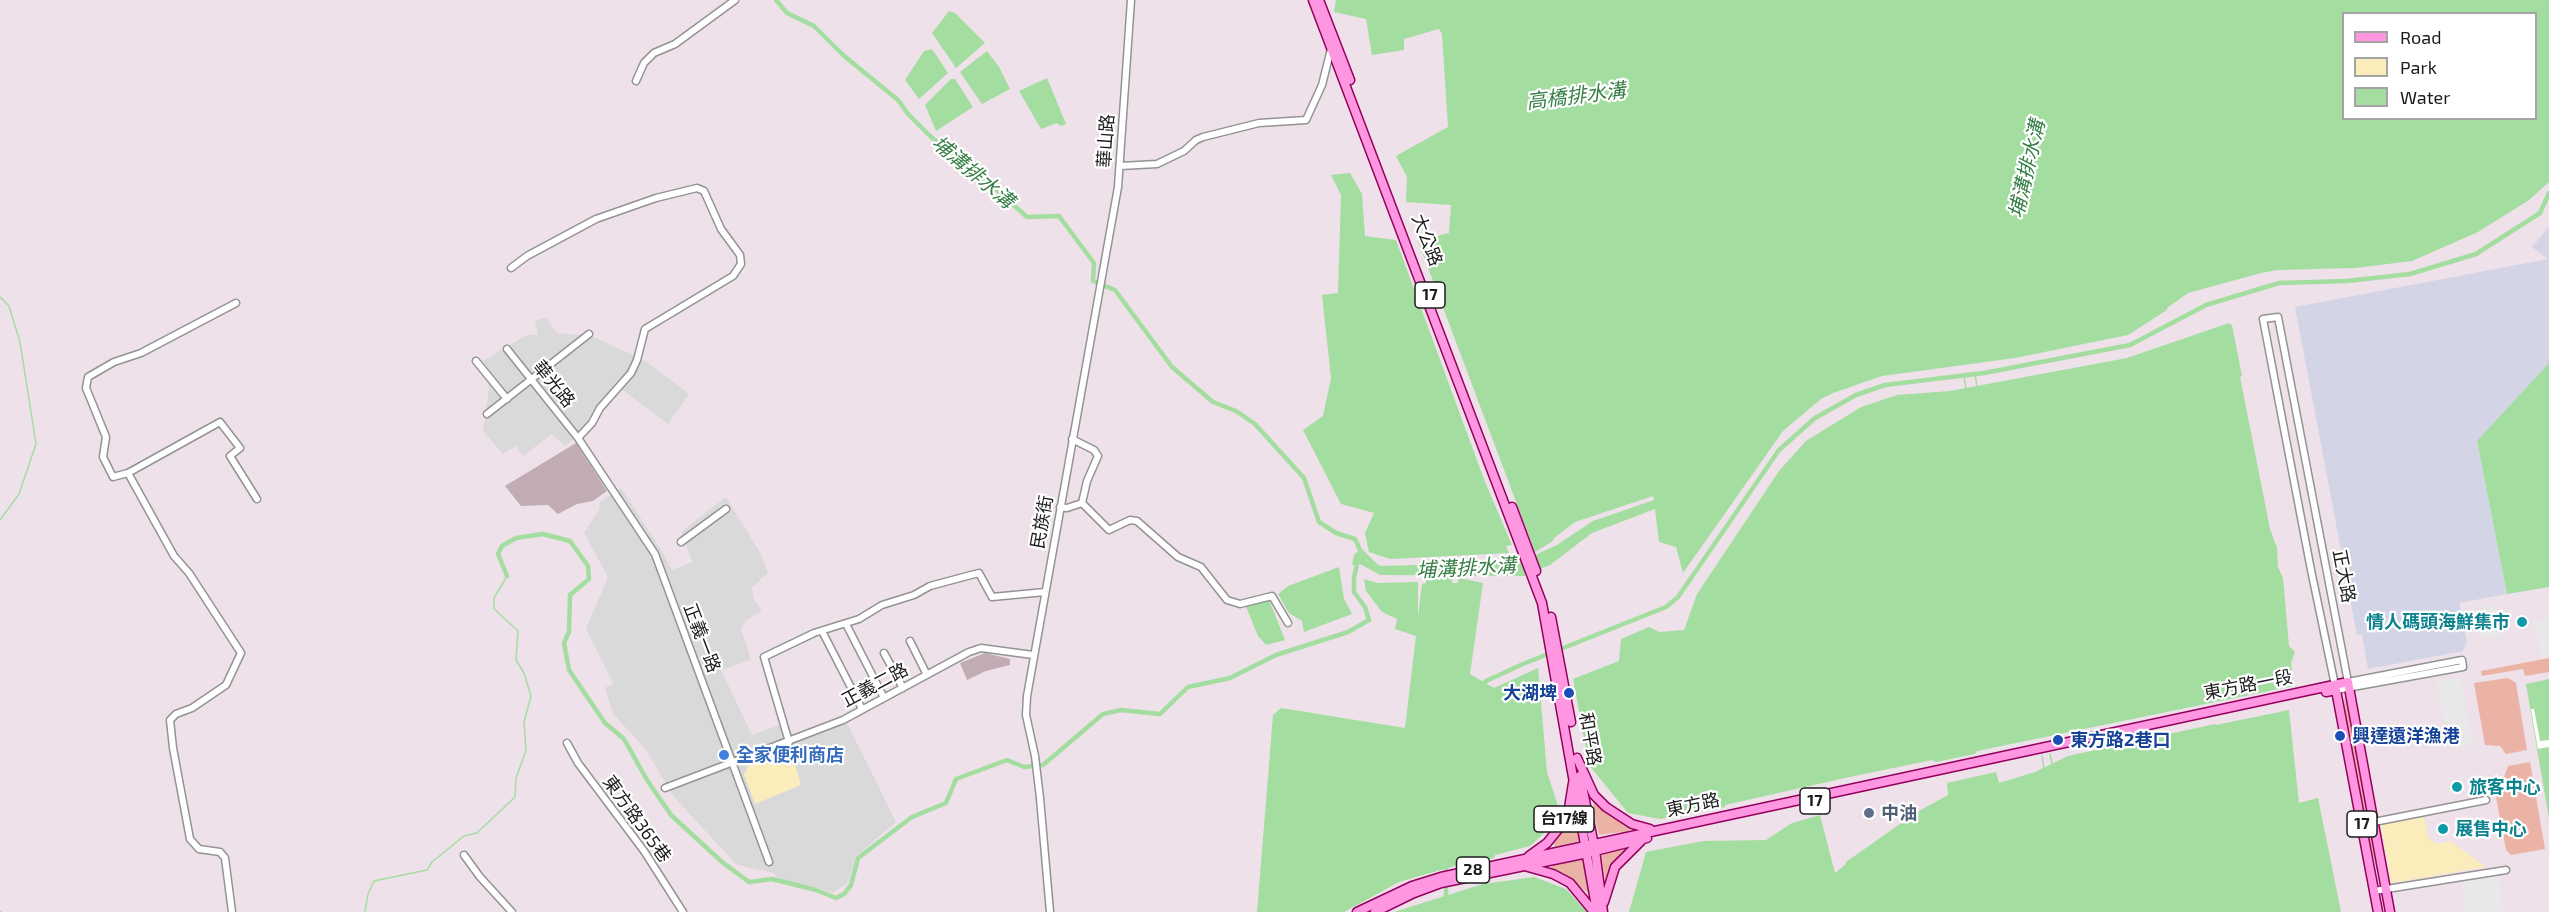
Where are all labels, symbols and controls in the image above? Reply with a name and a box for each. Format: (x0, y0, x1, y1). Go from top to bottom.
legend (2342, 12, 2537, 120)
text: Road (2400, 26, 2441, 48)
text: Park (2400, 56, 2437, 78)
water label: 高橋排水溝 (1525, 78, 1627, 114)
text: Water (2400, 86, 2450, 108)
street label: 華山路 (1093, 113, 1119, 169)
water label: 埔溝排水溝 (2004, 118, 2050, 220)
water label: 埔溝排水溝 (927, 131, 1019, 213)
street label: 大公路 (1407, 211, 1447, 269)
road number: 17 (1415, 282, 1445, 308)
street label: 華光路 (529, 356, 579, 412)
street label: 民族街 (1027, 494, 1057, 550)
street label: 正大路 (2328, 547, 2360, 605)
water label: 埔溝排水溝 (1415, 553, 1517, 583)
street label: 正義一路 (679, 601, 725, 675)
place label: 情人碼頭海鮮集市 (2366, 611, 2510, 633)
marker: 情人碼頭海鮮集市 (2515, 615, 2529, 629)
street label: 正義二路 (838, 659, 912, 711)
street label: 東方路一段 (2202, 666, 2294, 704)
place label: 大湖埤 (1503, 682, 1557, 704)
marker: 大湖埤 (1562, 686, 1576, 700)
street label: 和平路 (1575, 711, 1605, 767)
place label: 興達遠洋漁港 (2352, 725, 2460, 747)
place label: 東方路2巷口 (2070, 729, 2170, 751)
marker: 興達遠洋漁港 (2333, 729, 2347, 743)
marker: 東方路2巷口 (2051, 733, 2065, 747)
place label: 全家便利商店 (736, 744, 844, 766)
marker: 全家便利商店 (717, 748, 731, 762)
street label: 東方路365巷 (598, 771, 676, 867)
place label: 旅客中心 (2469, 776, 2541, 798)
marker: 旅客中心 (2450, 780, 2464, 794)
road number: 17 (1800, 788, 1830, 814)
street label: 東方路 (1664, 789, 1722, 821)
place label: 中油 (1881, 802, 1917, 824)
road number: 台17線 (1534, 806, 1594, 832)
marker: 中油 (1862, 806, 1876, 820)
road number: 17 (2347, 811, 2377, 837)
place label: 展售中心 (2455, 818, 2527, 840)
marker: 展售中心 (2436, 822, 2450, 836)
road number: 28 (1456, 857, 1490, 883)

